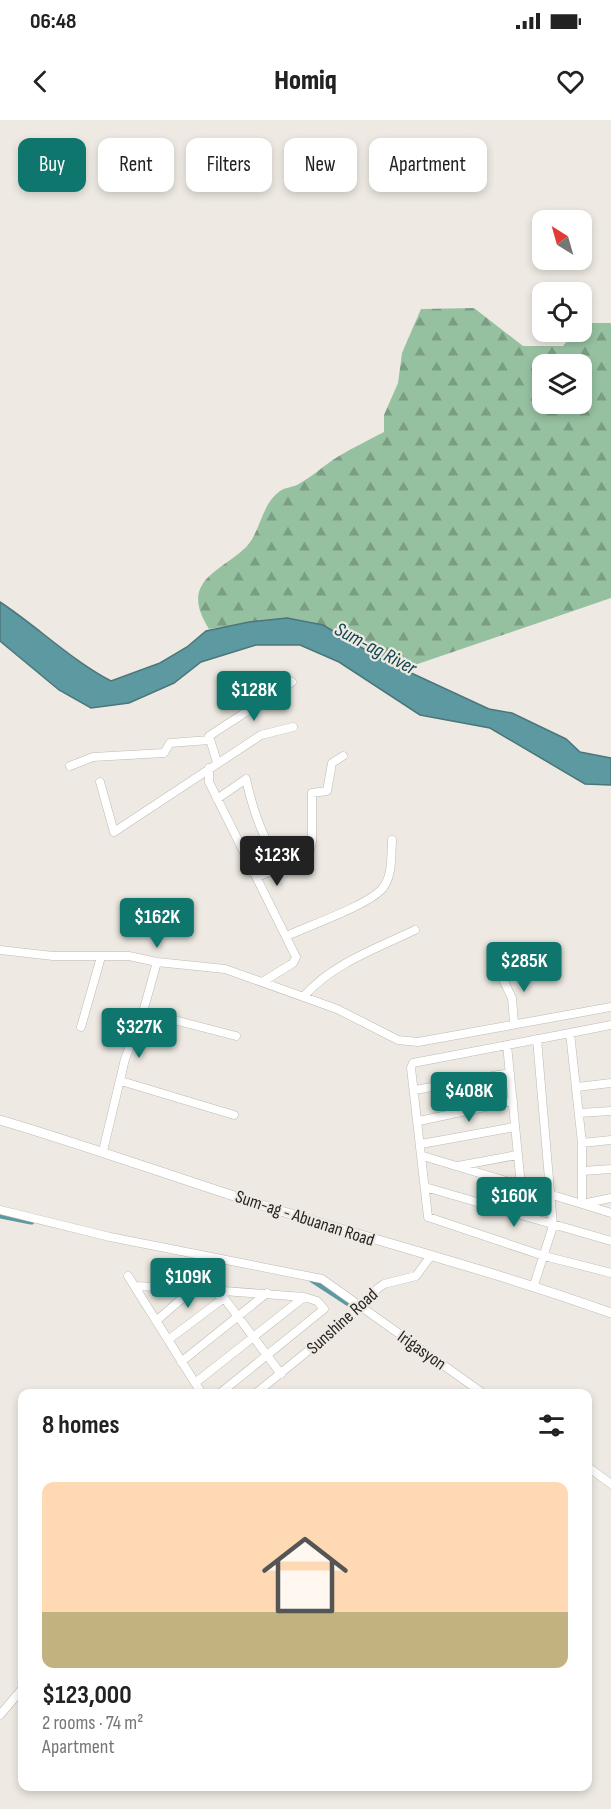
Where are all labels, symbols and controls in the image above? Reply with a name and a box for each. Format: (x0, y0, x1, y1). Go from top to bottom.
text: 06:48 (30, 8, 76, 35)
icon: back (24, 65, 57, 98)
text: Homiq (274, 65, 337, 97)
icon: heart (554, 65, 587, 98)
chip: Buy (18, 138, 86, 192)
chip: Rent (98, 138, 174, 192)
chip: Filters (186, 138, 272, 192)
chip: New (284, 138, 357, 192)
chip: Apartment (369, 138, 487, 192)
north arrow (532, 210, 592, 270)
map controls (532, 210, 592, 414)
button: locate (532, 282, 592, 342)
button: layers (532, 354, 592, 414)
water label: Sum-ag River (331, 617, 422, 681)
pin: $128K (212, 671, 296, 722)
text: $128K (231, 678, 277, 702)
pin: $123K (235, 836, 319, 887)
text: $123K (254, 843, 300, 867)
pin: $162K (115, 898, 199, 949)
text: $162K (134, 905, 180, 929)
pin: $285K (482, 942, 566, 993)
text: $285K (500, 949, 548, 973)
pin: $327K (97, 1008, 181, 1059)
text: $327K (116, 1015, 162, 1039)
pin: $408K (427, 1072, 511, 1123)
text: $408K (445, 1079, 493, 1103)
pin: $160K (472, 1177, 556, 1228)
text: $160K (491, 1184, 537, 1208)
street label: Sum-ag - Abuanan Road (233, 1186, 377, 1251)
pin: $109K (146, 1258, 230, 1309)
text: $109K (165, 1265, 211, 1289)
street label: Sunshine Road (303, 1284, 382, 1359)
street label: Irigasyon (393, 1326, 450, 1375)
icon: filters (535, 1409, 568, 1442)
text: 8 homes (42, 1410, 120, 1441)
icon: home (251, 1521, 359, 1629)
text: $123,000 (42, 1680, 132, 1711)
text: 2 rooms · 74 m² (42, 1711, 143, 1735)
text: Apartment (42, 1735, 115, 1759)

